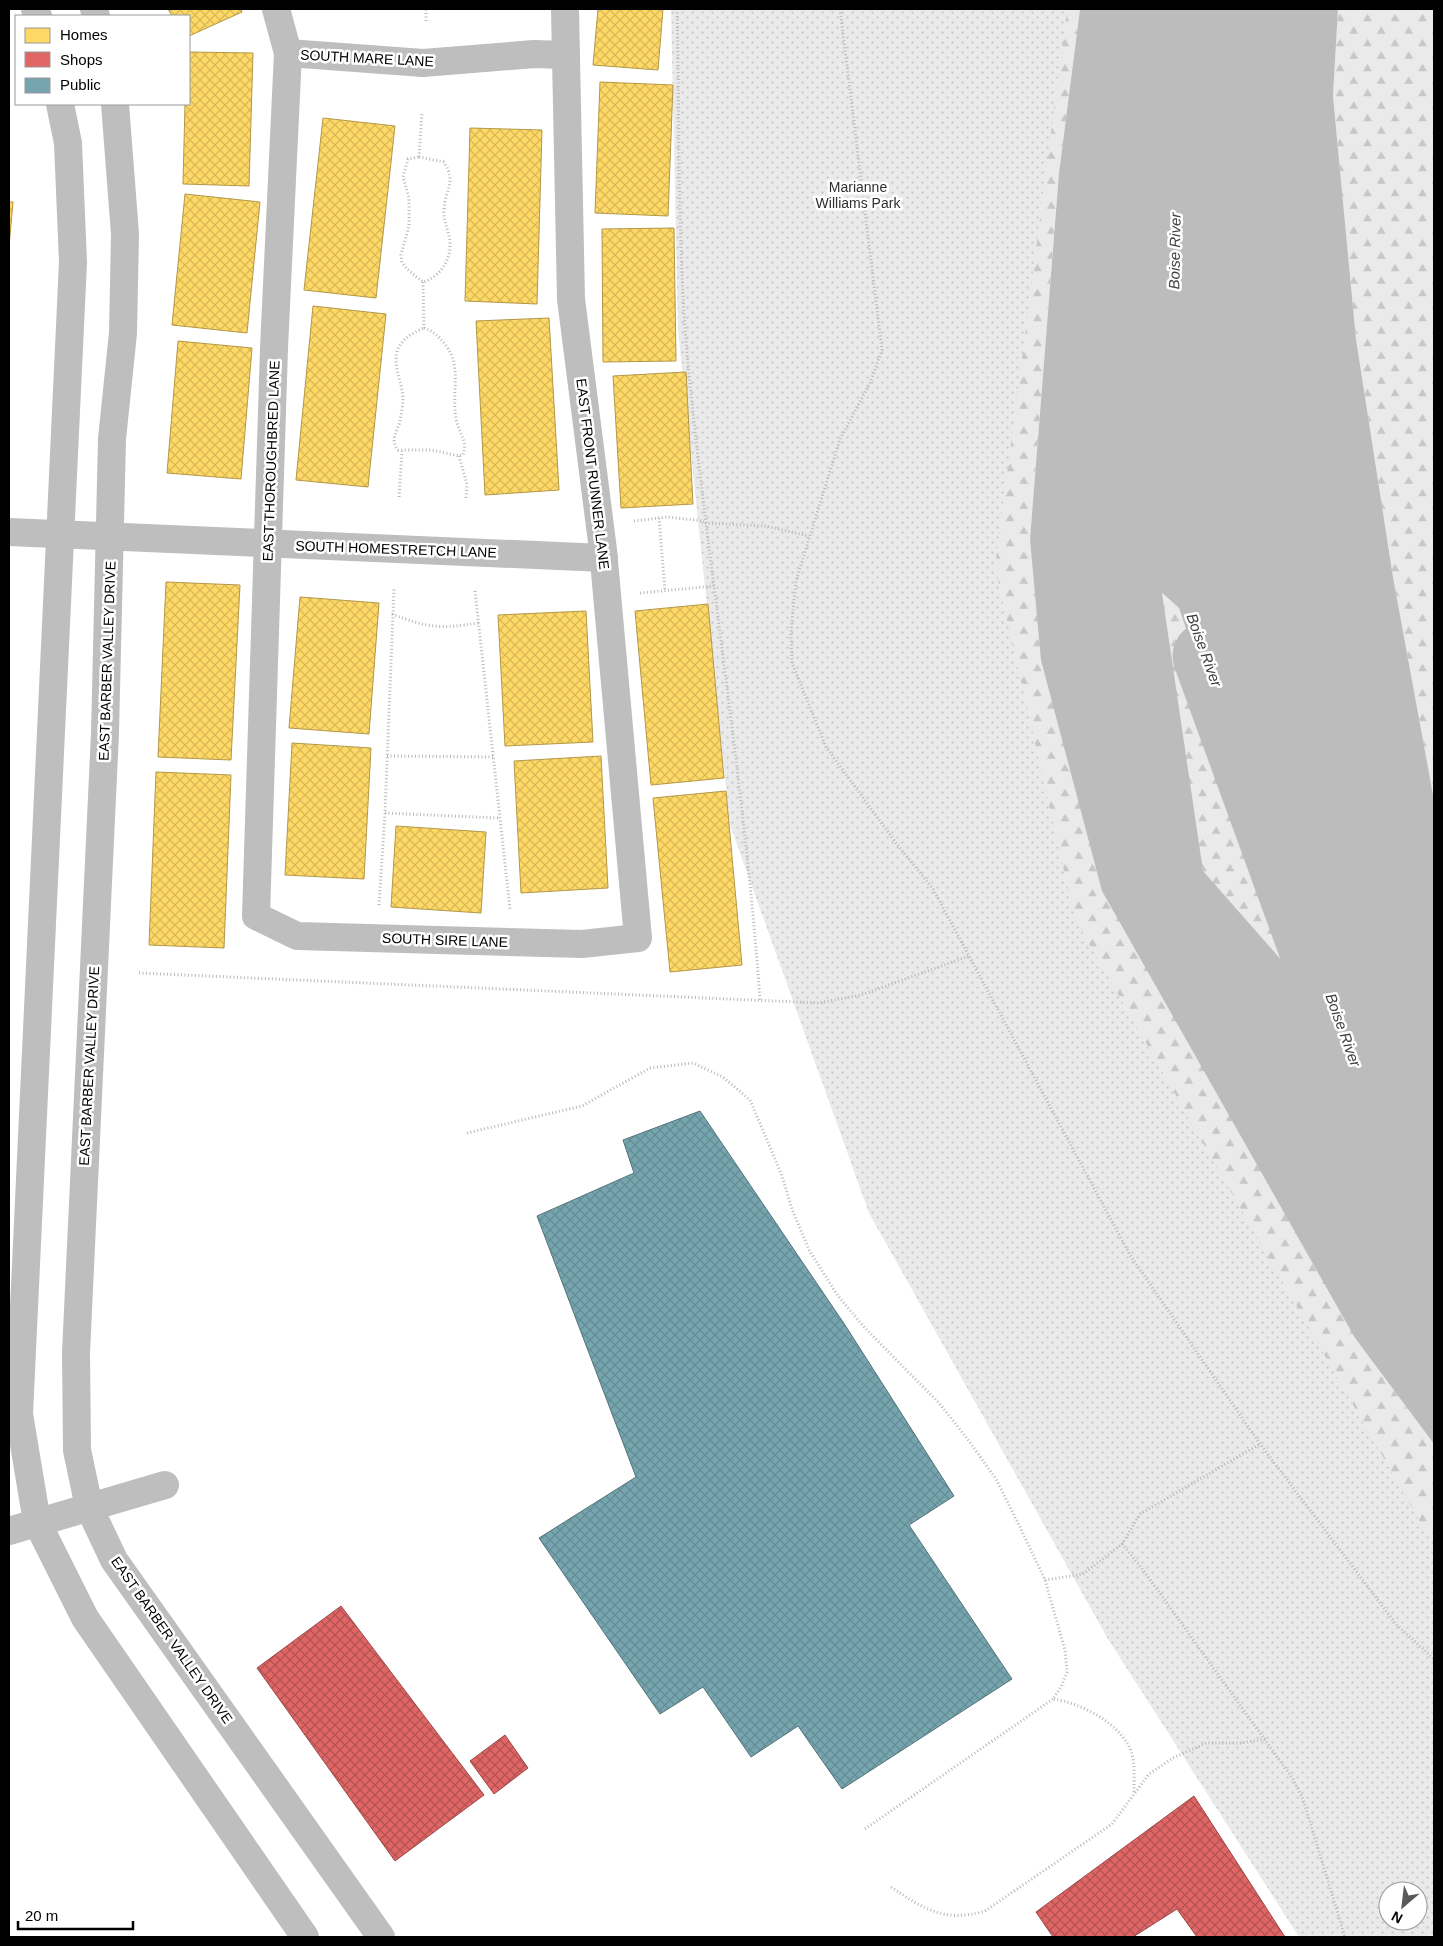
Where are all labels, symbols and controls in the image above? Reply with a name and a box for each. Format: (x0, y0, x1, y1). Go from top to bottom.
legend (15, 15, 190, 105)
text: Homes (60, 26, 108, 43)
street label: SOUTH MARE LANE (300, 47, 434, 69)
text: Shops (60, 51, 103, 68)
text: Public (60, 76, 101, 93)
park label: Marianne Williams Park (816, 179, 901, 211)
water label: Boise River (1165, 212, 1184, 289)
street label: EAST THOROUGHBRED LANE (259, 360, 283, 562)
street label: EAST FRONT RUNNER LANE (573, 378, 613, 570)
street label: SOUTH HOMESTRETCH LANE (295, 537, 497, 561)
street label: EAST BARBER VALLEY DRIVE (96, 561, 118, 761)
water label: Boise River (1183, 611, 1226, 690)
street label: SOUTH SIRE LANE (382, 930, 508, 950)
street label: EAST BARBER VALLEY DRIVE (76, 966, 102, 1166)
water label: Boise River (1322, 991, 1365, 1070)
street label: EAST BARBER VALLEY DRIVE (108, 1554, 236, 1726)
north arrow (1378, 1881, 1428, 1931)
scale bar (18, 1898, 132, 1930)
text: 20 m (25, 1907, 58, 1924)
text: N (1389, 1908, 1405, 1927)

